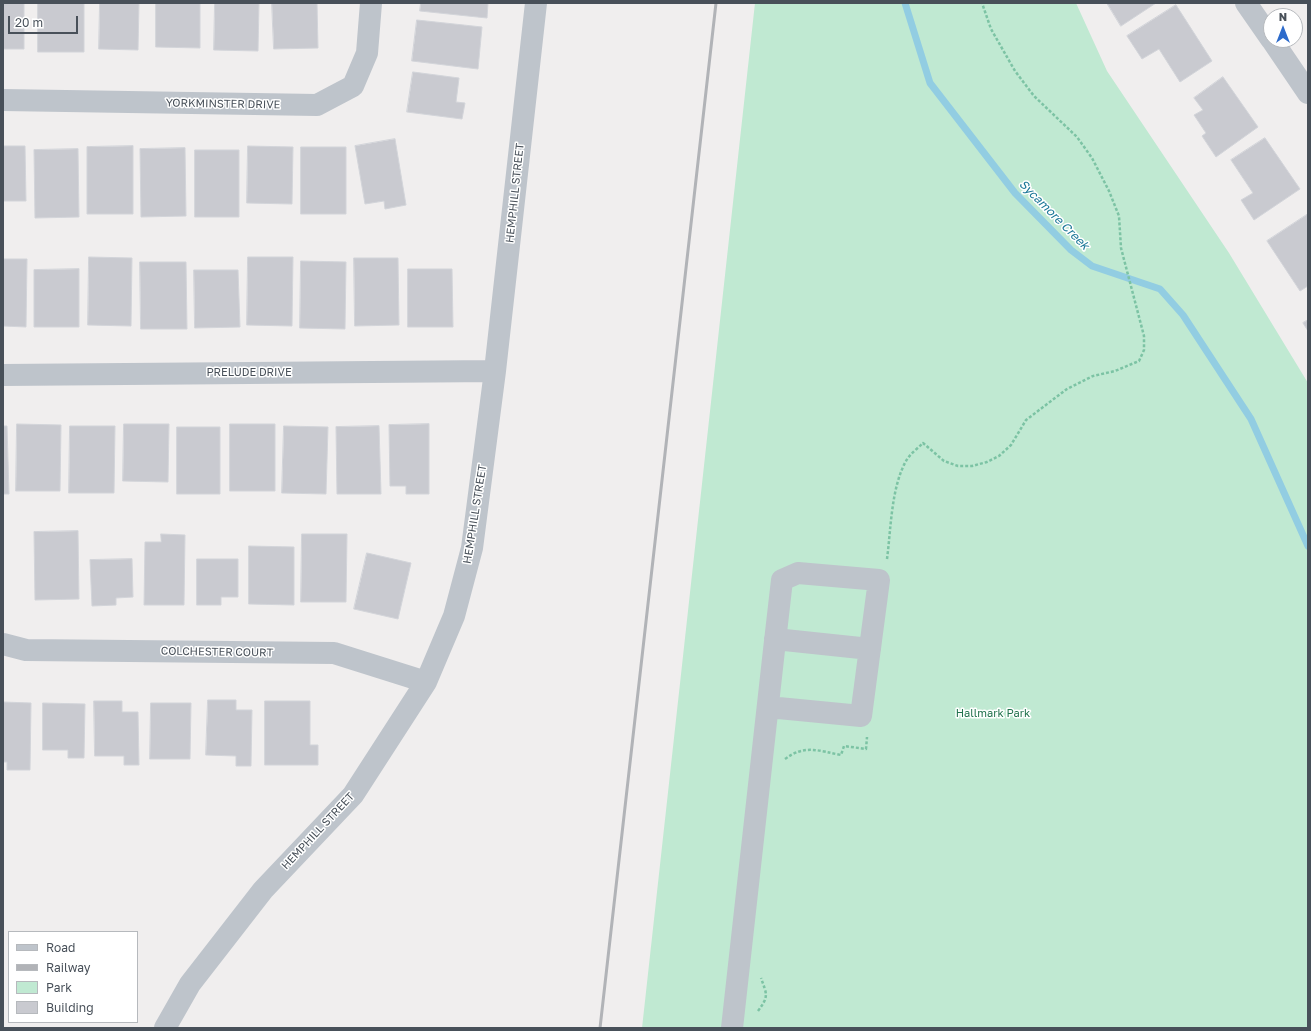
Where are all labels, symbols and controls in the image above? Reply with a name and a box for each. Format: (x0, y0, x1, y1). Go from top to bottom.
scale bar (10, 8, 80, 34)
north arrow (1263, 8, 1303, 48)
text: N (1279, 10, 1287, 23)
text: 20 m (15, 15, 43, 30)
street label: YORKMINSTER DRIVE (166, 96, 280, 112)
street label: HEMPHILL STREET (503, 142, 527, 244)
water label: Sycamore Creek (1016, 177, 1092, 253)
street label: PRELUDE DRIVE (206, 366, 292, 380)
street label: HEMPHILL STREET (461, 463, 489, 565)
street label: COLCHESTER COURT (161, 644, 273, 660)
park label: Hallmark Park (956, 707, 1030, 721)
street label: HEMPHILL STREET (279, 790, 357, 872)
legend (8, 931, 138, 1023)
text: Road (46, 940, 75, 955)
text: Railway (46, 960, 91, 975)
text: Park (46, 980, 72, 995)
text: Building (46, 1000, 94, 1015)

